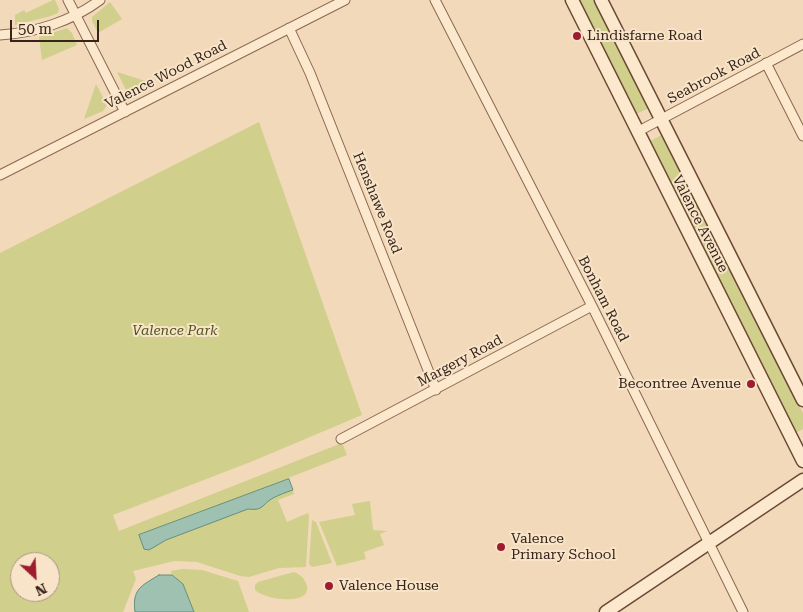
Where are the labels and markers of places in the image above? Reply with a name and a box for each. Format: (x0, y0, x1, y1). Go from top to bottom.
place label: Lindisfarne Road (587, 28, 702, 44)
marker: Lindisfarne Road (571, 30, 583, 42)
place label: Becontree Avenue (618, 376, 741, 392)
marker: Becontree Avenue (745, 378, 757, 390)
place label: Valence Primary School (511, 531, 616, 564)
marker: Valence Primary School (495, 541, 507, 553)
place label: Valence House (339, 578, 439, 594)
marker: Valence House (323, 580, 335, 592)

